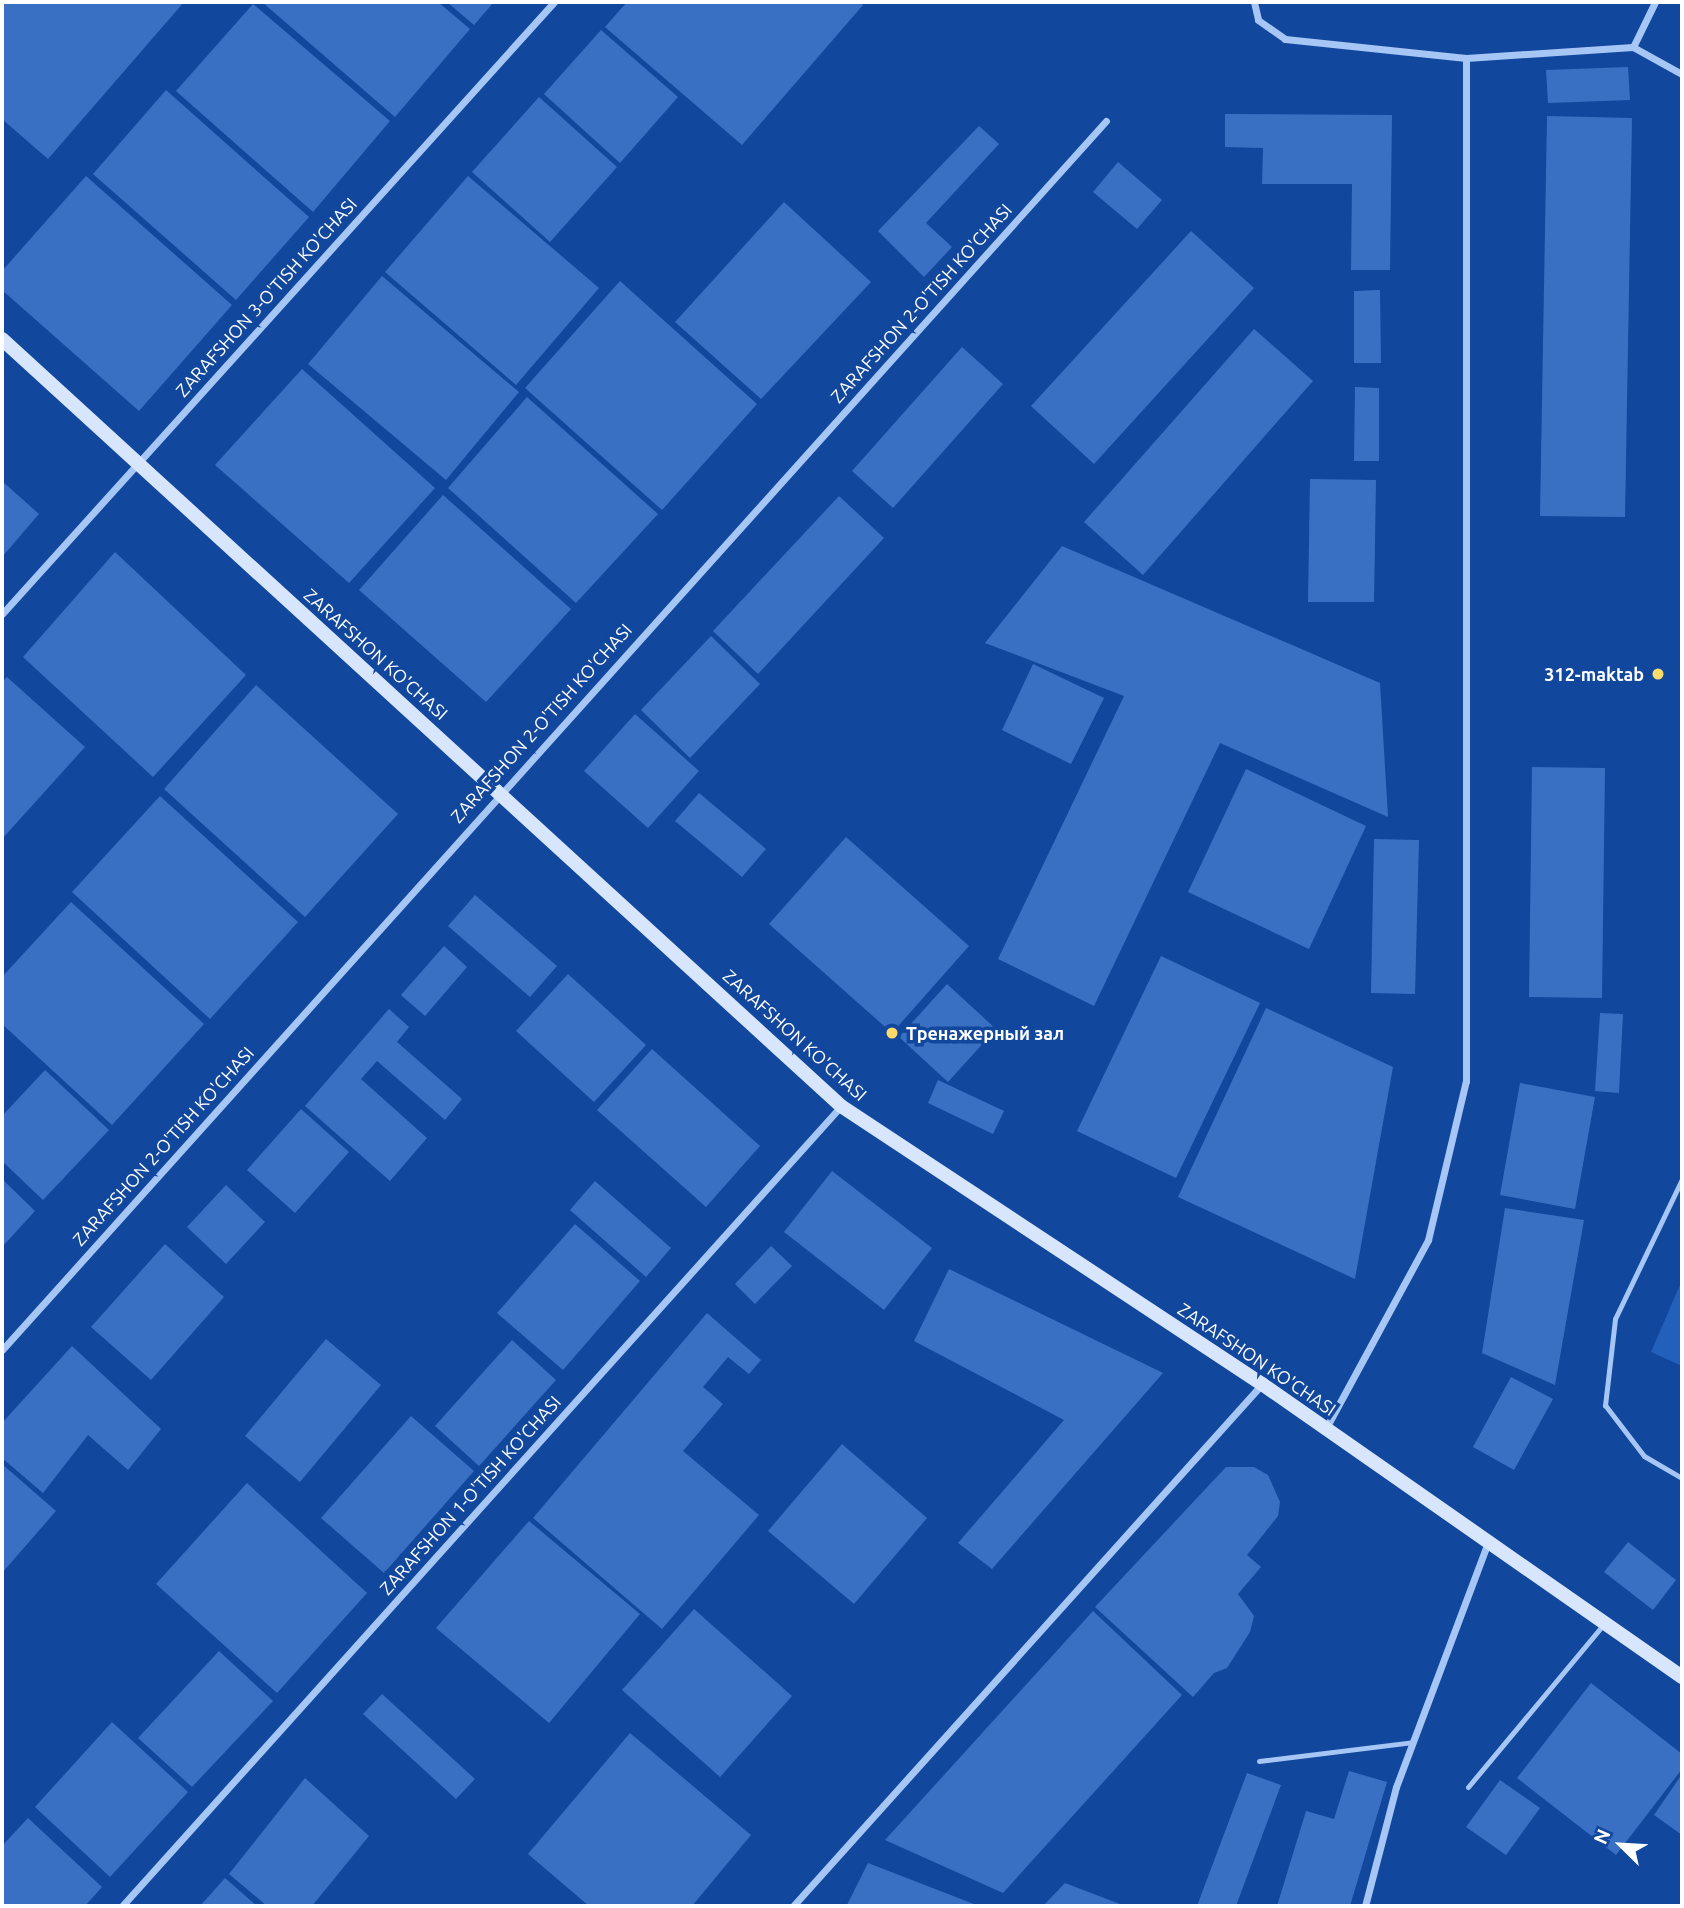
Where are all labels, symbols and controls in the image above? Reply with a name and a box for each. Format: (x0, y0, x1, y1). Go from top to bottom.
street label: ZARAFSHON 3-O'TISH KO'CHASI (171, 193, 361, 401)
street label: ZARAFSHON 2-O'TISH KO'CHASI (826, 199, 1016, 407)
street label: ZARAFSHON KO'CHASI (300, 584, 452, 724)
street label: ZARAFSHON 2-O'TISH KO'CHASI (446, 619, 636, 827)
place label: 312-maktab (1544, 663, 1644, 685)
marker: 312-maktab (1650, 666, 1666, 682)
street label: ZARAFSHON KO'CHASI (719, 965, 871, 1105)
place label: Тренажерный зал (906, 1022, 1064, 1044)
marker: Тренажерный зал (884, 1025, 900, 1041)
street label: ZARAFSHON 2-O'TISH KO'CHASI (68, 1042, 258, 1250)
street label: ZARAFSHON KO'CHASI (1174, 1298, 1340, 1420)
street label: ZARAFSHON 1-O'TISH KO'CHASI (375, 1391, 565, 1599)
north arrow (1586, 1810, 1656, 1880)
text: N (1589, 1826, 1615, 1847)

